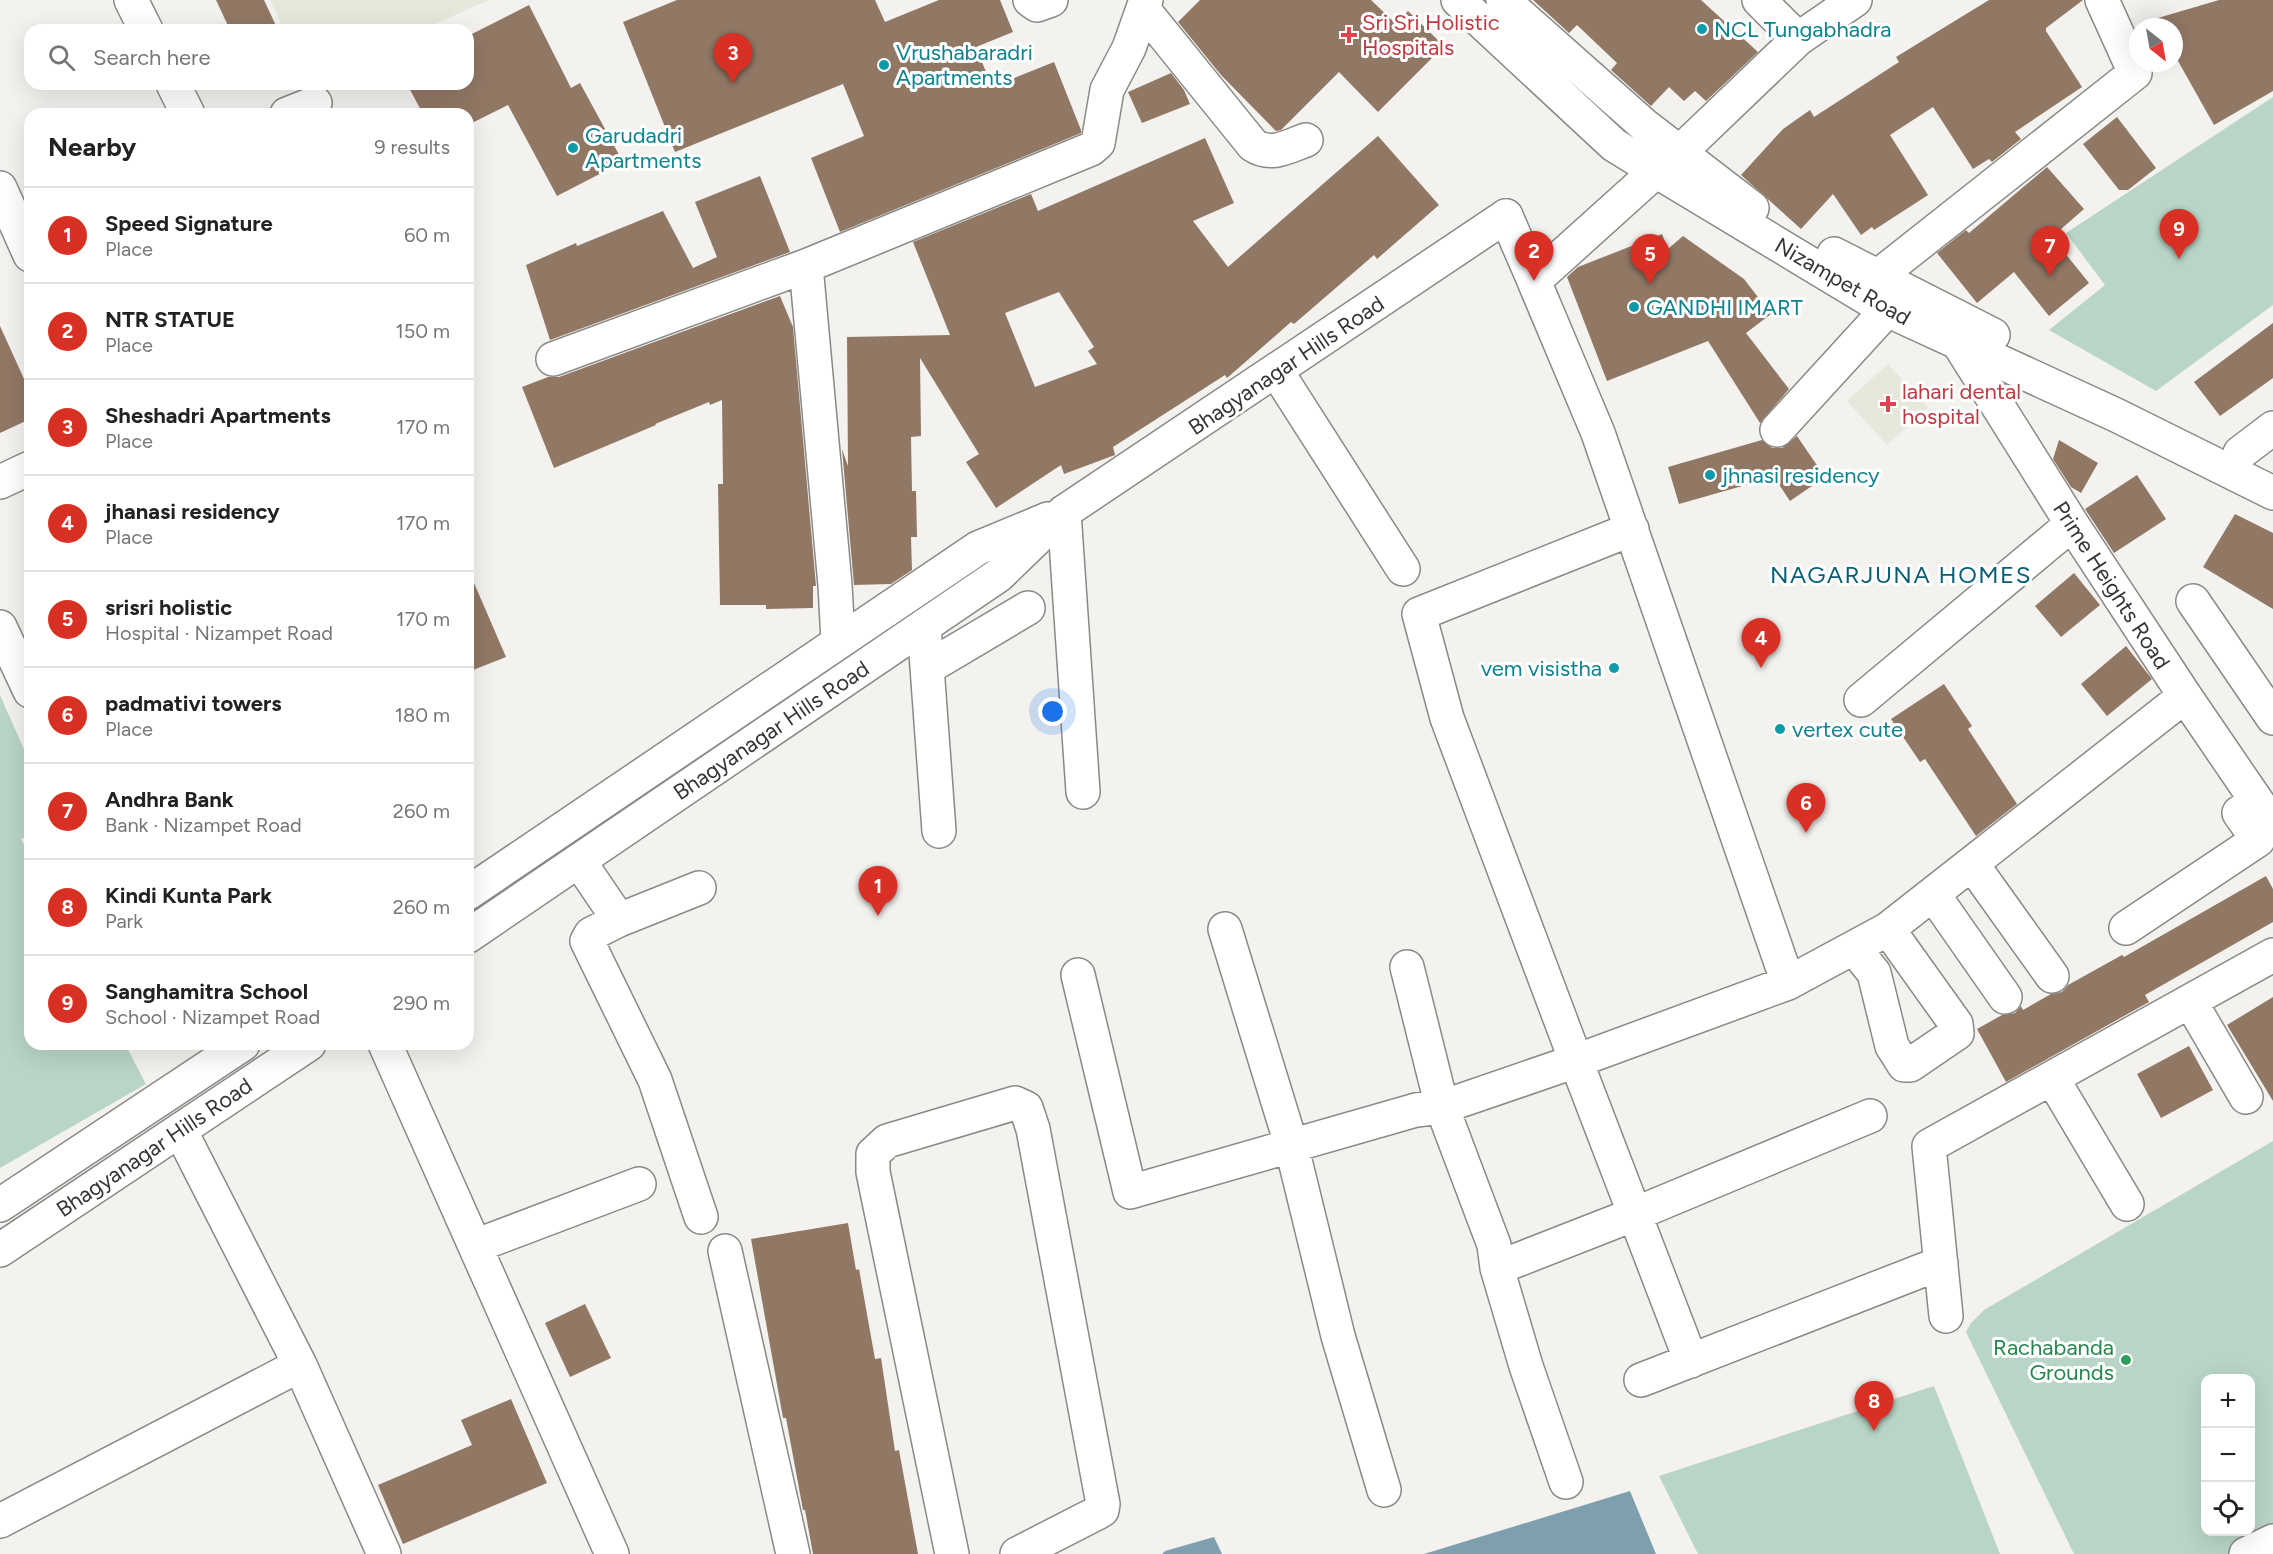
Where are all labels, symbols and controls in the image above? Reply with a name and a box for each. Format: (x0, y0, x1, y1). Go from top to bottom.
place label: Sri Sri Holistic Hospitals (1362, 9, 1500, 61)
place label: NCL Tungabhadra (1714, 16, 1892, 43)
north arrow (2129, 18, 2183, 72)
marker: NCL Tungabhadra (1695, 22, 1709, 36)
search box (24, 24, 474, 90)
marker: Sri Sri Holistic Hospitals (1340, 26, 1358, 44)
pin: 3 (714, 34, 752, 83)
place label: Vrushabaradri Apartments (896, 39, 1033, 91)
icon: search (45, 41, 78, 74)
text: Search here (93, 44, 211, 71)
marker: Vrushabaradri Apartments (877, 58, 891, 72)
place label: Garudadri Apartments (585, 122, 701, 174)
text: Nearby (48, 131, 136, 163)
text: 9 results (374, 135, 450, 159)
marker: Garudadri Apartments (566, 141, 580, 155)
text: Speed Signature (105, 210, 273, 237)
pin: 9 (2160, 210, 2198, 259)
text: 1 (63, 223, 72, 247)
text: 60 m (404, 223, 450, 247)
pin: 7 (2030, 226, 2070, 276)
pin: 2 (1514, 232, 1553, 281)
street label: Nizampet Road (1770, 232, 1915, 331)
pin: 5 (1630, 234, 1670, 284)
text: Place (105, 237, 153, 261)
street label: Bhagyanagar Hills Road (1183, 290, 1389, 441)
place label: GANDHI IMART (1646, 294, 1803, 321)
marker: GANDHI IMART (1627, 300, 1641, 314)
text: NTR STATUE (105, 306, 235, 333)
text: 2 (62, 319, 73, 343)
text: 150 m (395, 319, 450, 343)
text: Place (105, 333, 153, 357)
place label: lahari dental hospital (1902, 378, 2021, 430)
marker: lahari dental hospital (1879, 395, 1897, 413)
text: Sheshadri Apartments (105, 402, 331, 429)
text: 3 (62, 415, 73, 439)
text: 170 m (396, 415, 450, 439)
text: Place (105, 429, 153, 453)
place label: jhnasi residency (1720, 462, 1880, 489)
marker: jhnasi residency (1703, 468, 1717, 482)
street label: Prime Heights Road (2047, 496, 2176, 674)
text: jhanasi residency (105, 498, 280, 525)
text: 4 (61, 511, 74, 535)
text: 170 m (396, 511, 450, 535)
text: Place (105, 525, 153, 549)
district label: NAGARJUNA HOMES (1770, 560, 2032, 589)
text: srisri holistic (105, 594, 232, 621)
text: 5 (62, 607, 73, 631)
text: 170 m (396, 607, 450, 631)
pin: 4 (1742, 618, 1780, 668)
text: Hospital · Nizampet Road (105, 621, 333, 645)
street label: Bhagyanagar Hills Road (668, 655, 874, 806)
place label: vem visistha (1481, 655, 1602, 682)
marker: vem visistha (1607, 661, 1621, 675)
text: padmativi towers (105, 690, 282, 717)
your location (1038, 697, 1067, 726)
text: 6 (62, 703, 73, 727)
text: 180 m (395, 703, 450, 727)
place label: vertex cute (1792, 716, 1903, 743)
text: Place (105, 717, 153, 741)
marker: vertex cute (1773, 722, 1787, 736)
pin: 6 (1786, 784, 1826, 833)
text: Andhra Bank (105, 786, 234, 813)
text: 7 (62, 799, 73, 823)
text: 260 m (393, 799, 450, 823)
text: Bank · Nizampet Road (105, 813, 302, 837)
pin: 1 (858, 866, 898, 916)
text: Kindi Kunta Park (105, 882, 272, 909)
text: 8 (61, 895, 74, 919)
text: 260 m (393, 895, 450, 919)
text: Park (105, 909, 143, 933)
text: Sanghamitra School (105, 978, 308, 1005)
text: 9 (62, 991, 73, 1015)
text: 290 m (393, 991, 450, 1015)
text: School · Nizampet Road (105, 1005, 320, 1029)
street label: Bhagyanagar Hills Road (51, 1072, 257, 1223)
place label: Rachabanda Grounds (1993, 1334, 2114, 1386)
marker: Rachabanda Grounds (2119, 1353, 2133, 1367)
map controls (2201, 1374, 2255, 1536)
button: + (2201, 1374, 2255, 1428)
pin: 8 (1854, 1382, 1894, 1431)
button: − (2201, 1428, 2255, 1482)
button: locate (2201, 1482, 2255, 1536)

